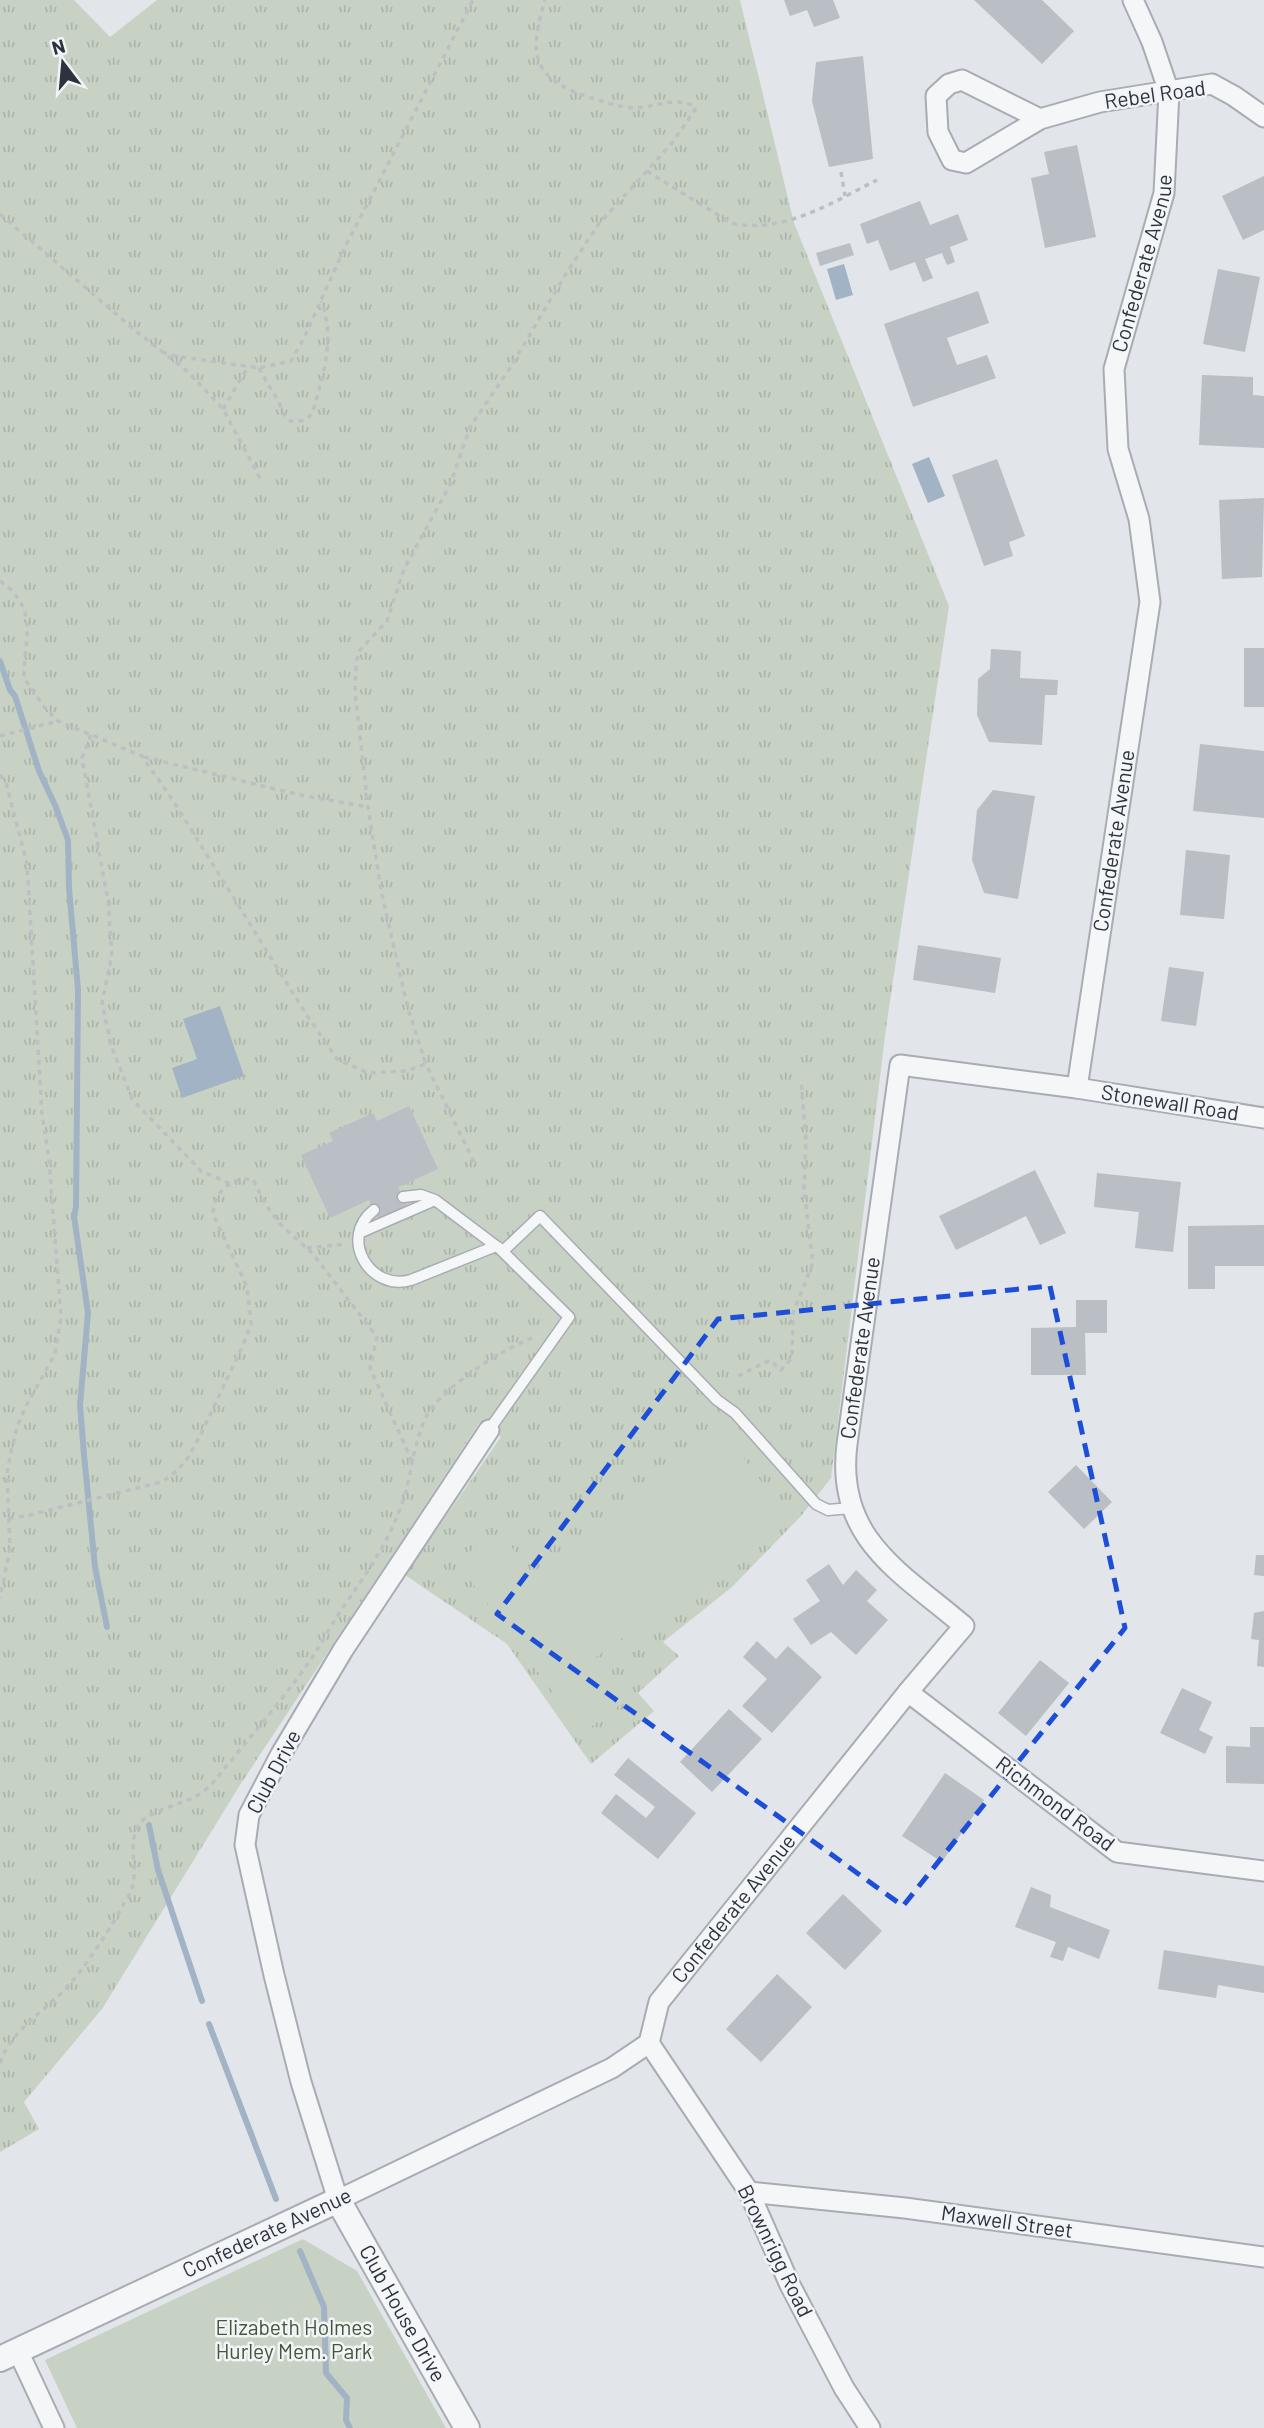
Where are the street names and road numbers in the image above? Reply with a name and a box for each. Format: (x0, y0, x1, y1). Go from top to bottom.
street label: Rebel Road (1103, 74, 1207, 113)
street label: Confederate Avenue (1105, 174, 1176, 355)
street label: Confederate Avenue (1087, 748, 1139, 933)
street label: Stonewall Road (1100, 1078, 1241, 1125)
street label: Confederate Avenue (834, 1255, 884, 1440)
street label: Club Drive (240, 1725, 305, 1817)
street label: Richmond Road (992, 1750, 1120, 1856)
street label: Confederate Avenue (665, 1828, 800, 1987)
street label: Brownrigg Road (733, 2180, 819, 2321)
street label: Confederate Avenue (178, 2182, 355, 2282)
street label: Maxwell Street (940, 2199, 1075, 2242)
street label: Club House Drive (355, 2240, 452, 2386)

